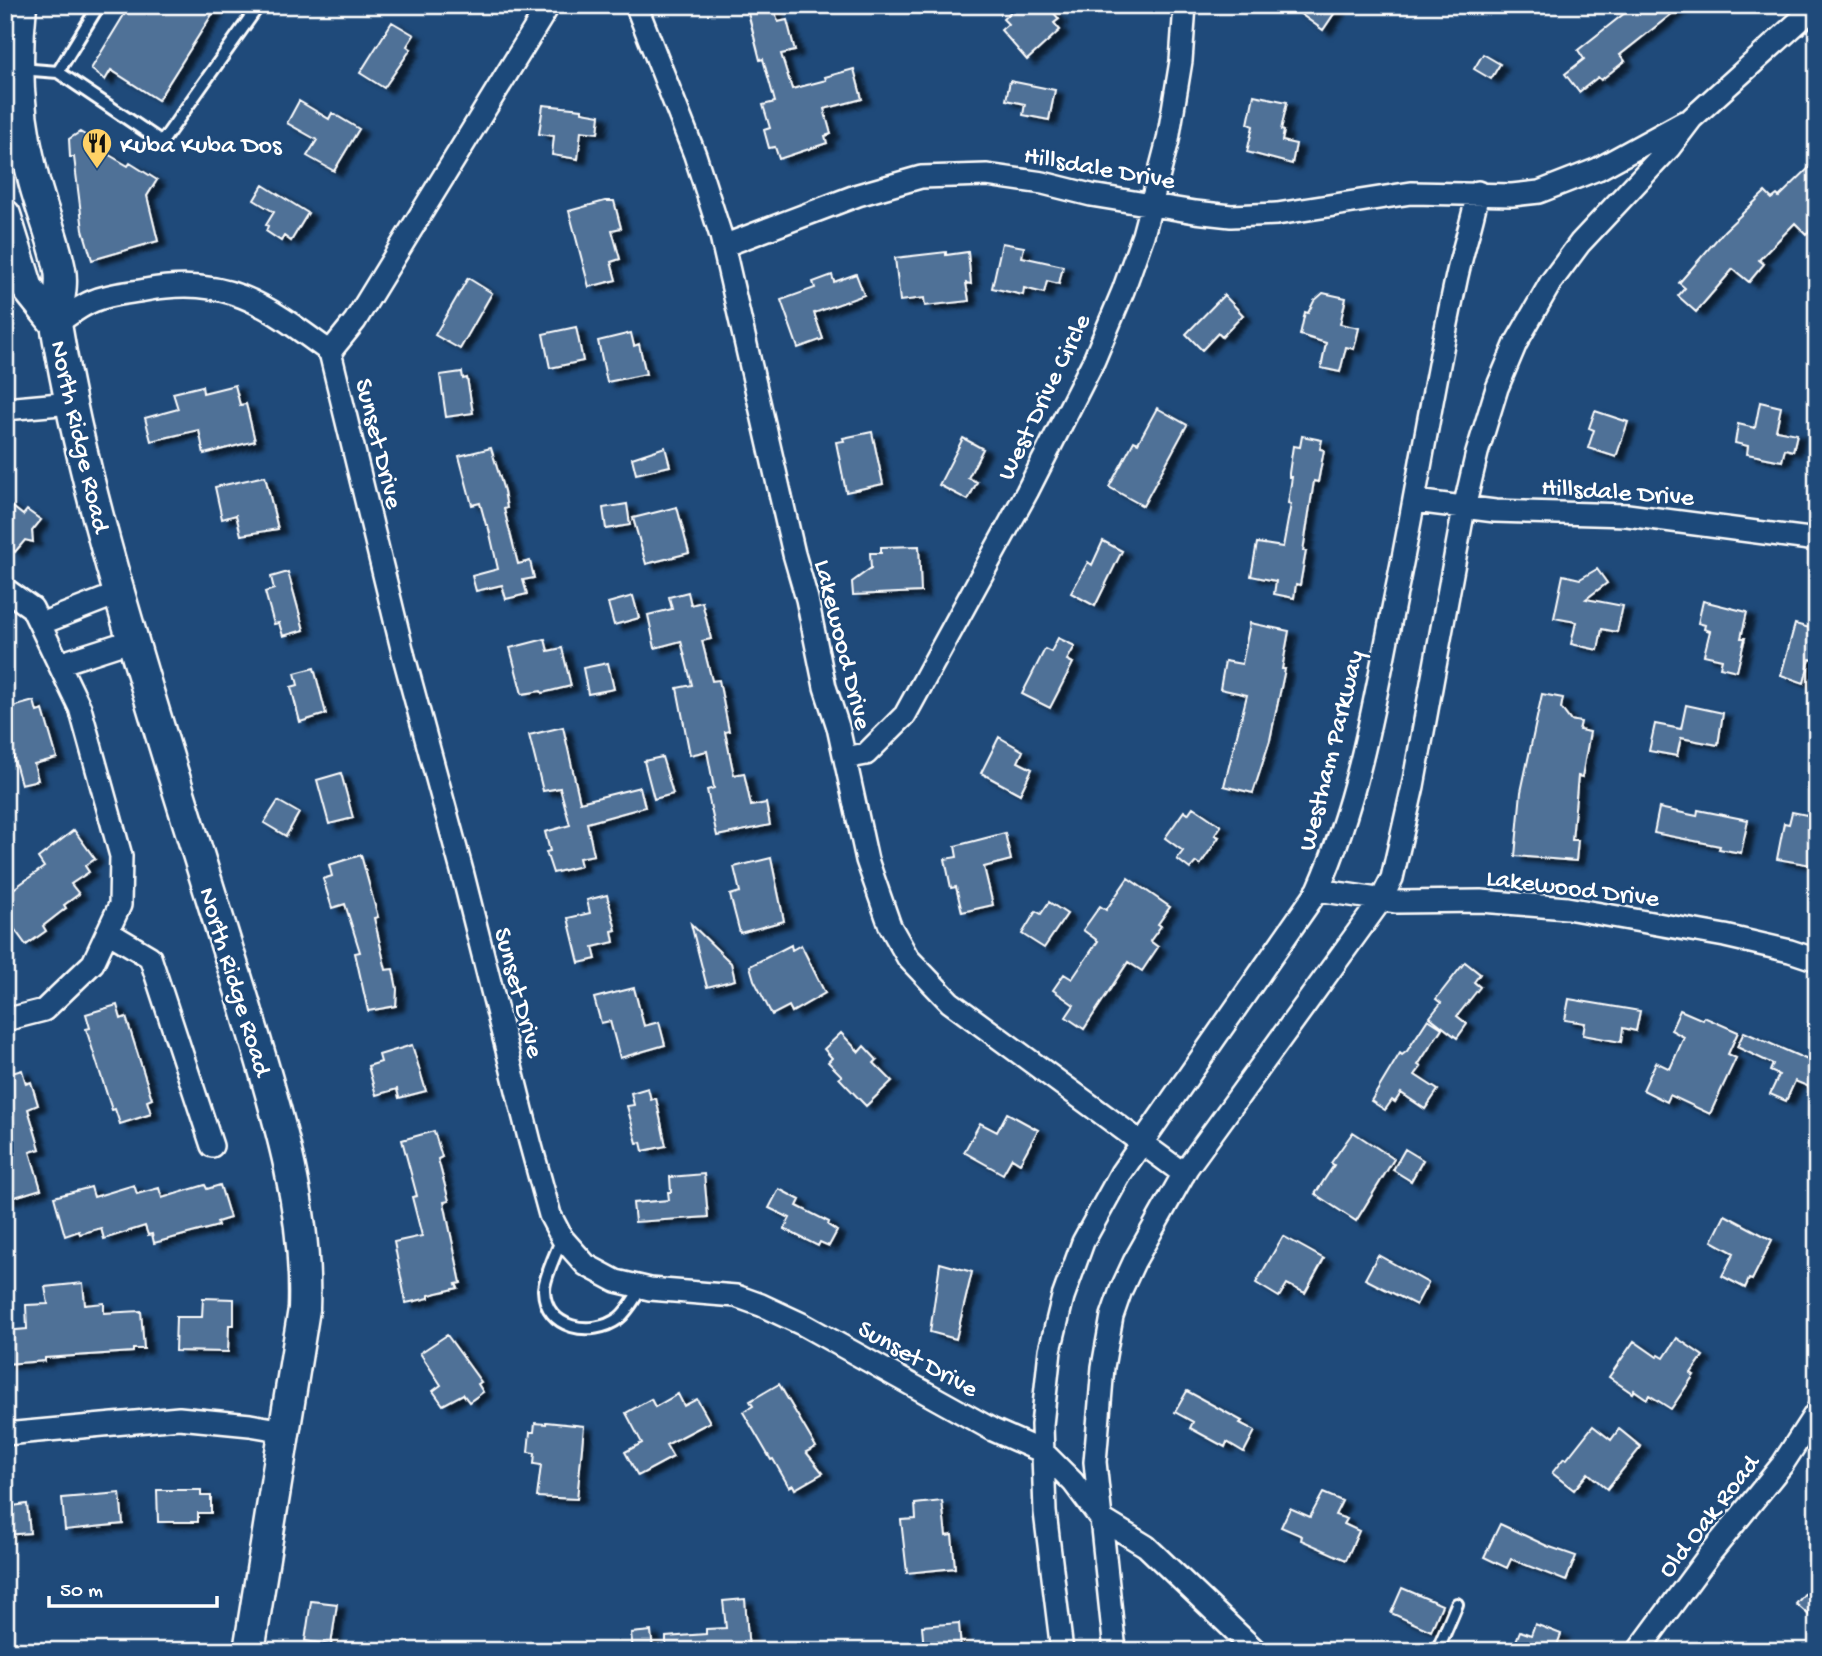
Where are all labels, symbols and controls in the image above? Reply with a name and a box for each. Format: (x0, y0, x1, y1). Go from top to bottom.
restaurant icon: Kuba Kuba Dos (80, 126, 114, 170)
place label: Kuba Kuba Dos (120, 132, 283, 163)
street label: Hillsdale Drive (1021, 142, 1178, 199)
street label: West Drive Circle (992, 309, 1100, 486)
street label: North Ridge Road (40, 338, 115, 538)
street label: Sunset Drive (346, 376, 408, 513)
street label: Hillsdale Drive (1540, 474, 1696, 515)
street label: Lakewood Drive (805, 557, 877, 734)
street label: Westham Parkway (1293, 647, 1373, 855)
street label: Lakewood Drive (1484, 864, 1661, 917)
street label: North Ridge Road (189, 884, 277, 1082)
street label: Sunset Drive (484, 925, 549, 1062)
street label: Sunset Drive (851, 1315, 983, 1407)
street label: Old Oak Road (1653, 1449, 1769, 1585)
scale bar (49, 1565, 217, 1609)
text: 50 m (60, 1580, 103, 1605)

